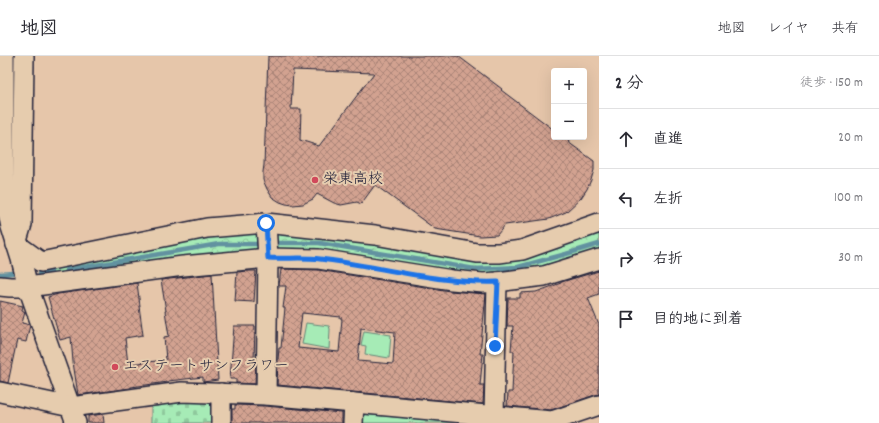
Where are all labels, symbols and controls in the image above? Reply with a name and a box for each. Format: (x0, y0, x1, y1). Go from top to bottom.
text: 地図 (20, 17, 58, 44)
text: 地図 (718, 19, 746, 39)
text: レイヤ (768, 19, 809, 39)
text: 共有 (831, 19, 859, 39)
map controls (551, 68, 587, 140)
button: + (551, 68, 587, 104)
text: 2 分 (615, 73, 643, 97)
text: 徒歩 · 150 m (800, 74, 863, 93)
button: − (551, 104, 587, 140)
icon: ahead (615, 128, 637, 150)
text: 直進 (653, 129, 683, 151)
text: 20 m (838, 129, 863, 148)
place label: 栄東高校 (323, 169, 383, 191)
marker: 栄東高校 (310, 175, 320, 185)
icon: left (615, 188, 637, 210)
text: 左折 (653, 189, 683, 211)
text: 100 m (834, 189, 863, 208)
route start (257, 214, 275, 232)
icon: right (615, 248, 637, 270)
text: 右折 (653, 249, 683, 271)
text: 30 m (838, 249, 863, 268)
icon: arrive (615, 308, 637, 330)
text: 目的地に到着 (653, 309, 743, 331)
route end (486, 337, 504, 355)
place label: エステートサンフラワー (123, 356, 289, 378)
marker: エステートサンフラワー (110, 362, 120, 372)

